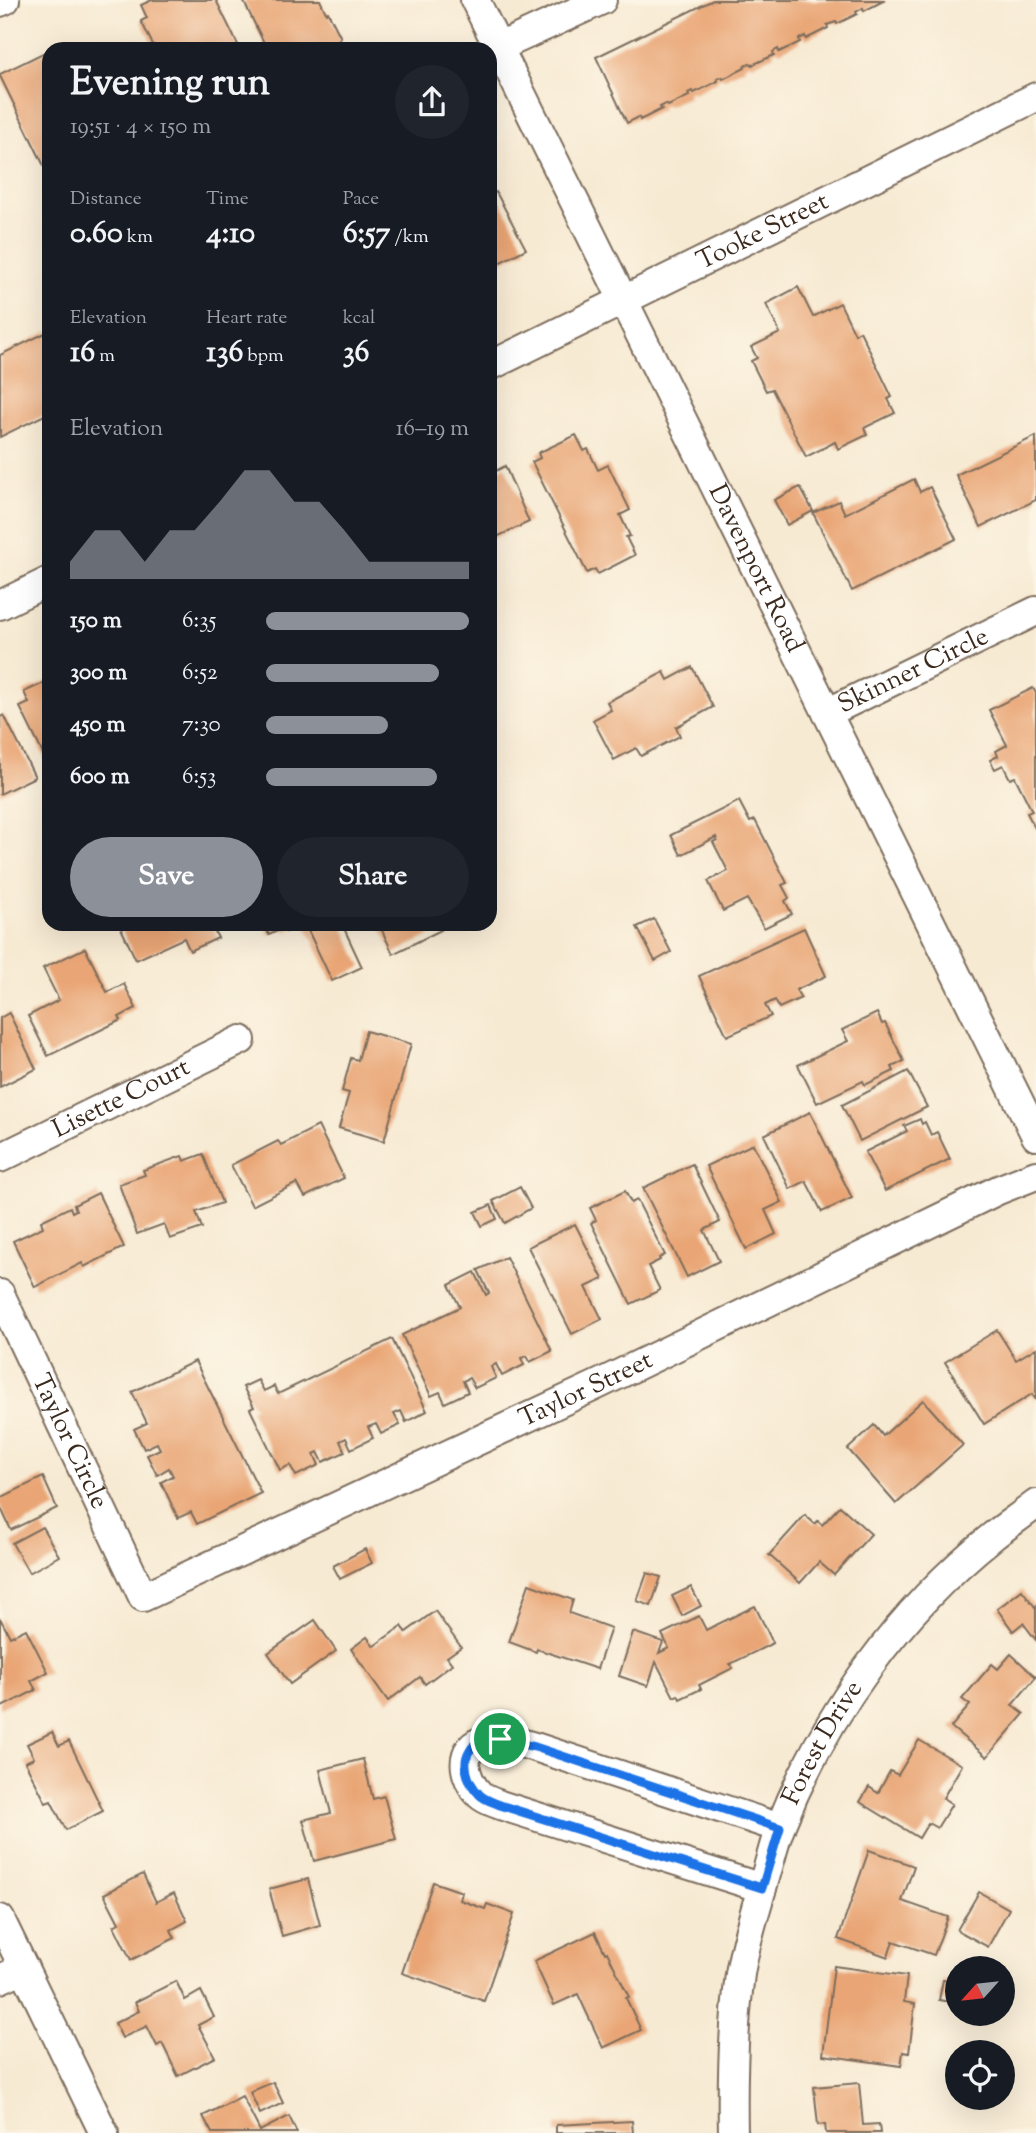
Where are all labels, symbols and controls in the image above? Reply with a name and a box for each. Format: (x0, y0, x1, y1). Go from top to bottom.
text: Evening run (70, 58, 270, 112)
button: share (395, 65, 469, 139)
text: 19:51 · 4 × 150 m (70, 111, 211, 144)
street label: Tooke Street (690, 183, 835, 280)
text: Distance (70, 186, 142, 213)
text: Time (206, 186, 249, 213)
text: Pace (343, 186, 379, 213)
text: 0.60 (70, 213, 123, 256)
text: 4:10 (206, 213, 255, 256)
text: 6:57 (343, 213, 390, 256)
text: km (123, 224, 153, 251)
text: /km (390, 224, 429, 251)
text: Elevation (70, 305, 147, 332)
text: Heart rate (206, 305, 287, 332)
text: kcal (343, 305, 375, 332)
text: 16 (70, 332, 95, 375)
text: 136 (206, 332, 243, 375)
text: 36 (343, 332, 369, 375)
text: m (95, 343, 115, 370)
text: bpm (243, 343, 284, 370)
text: Elevation (70, 413, 163, 446)
text: 16–19 m (396, 413, 469, 446)
street label: Davenport Road (698, 478, 813, 659)
text: 150 m (70, 605, 122, 638)
text: 6:35 (182, 605, 216, 638)
street label: Skinner Circle (832, 618, 995, 723)
text: 300 m (70, 657, 127, 690)
text: 6:52 (182, 657, 218, 690)
text: 450 m (70, 709, 126, 742)
text: 7:30 (182, 709, 221, 742)
text: 600 m (70, 761, 130, 794)
text: 6:53 (182, 761, 216, 794)
button: Save (70, 837, 263, 917)
button: Share (277, 837, 469, 917)
street label: Lisette Court (46, 1049, 196, 1148)
street label: Taylor Street (513, 1342, 659, 1437)
street label: Taylor Circle (22, 1368, 117, 1515)
street label: Forest Drive (773, 1673, 872, 1811)
pin (470, 1709, 530, 1769)
icon: arrive (481, 1720, 519, 1758)
north arrow (945, 1956, 1015, 2026)
map controls (945, 1956, 1015, 2110)
button: locate (945, 2040, 1015, 2110)

